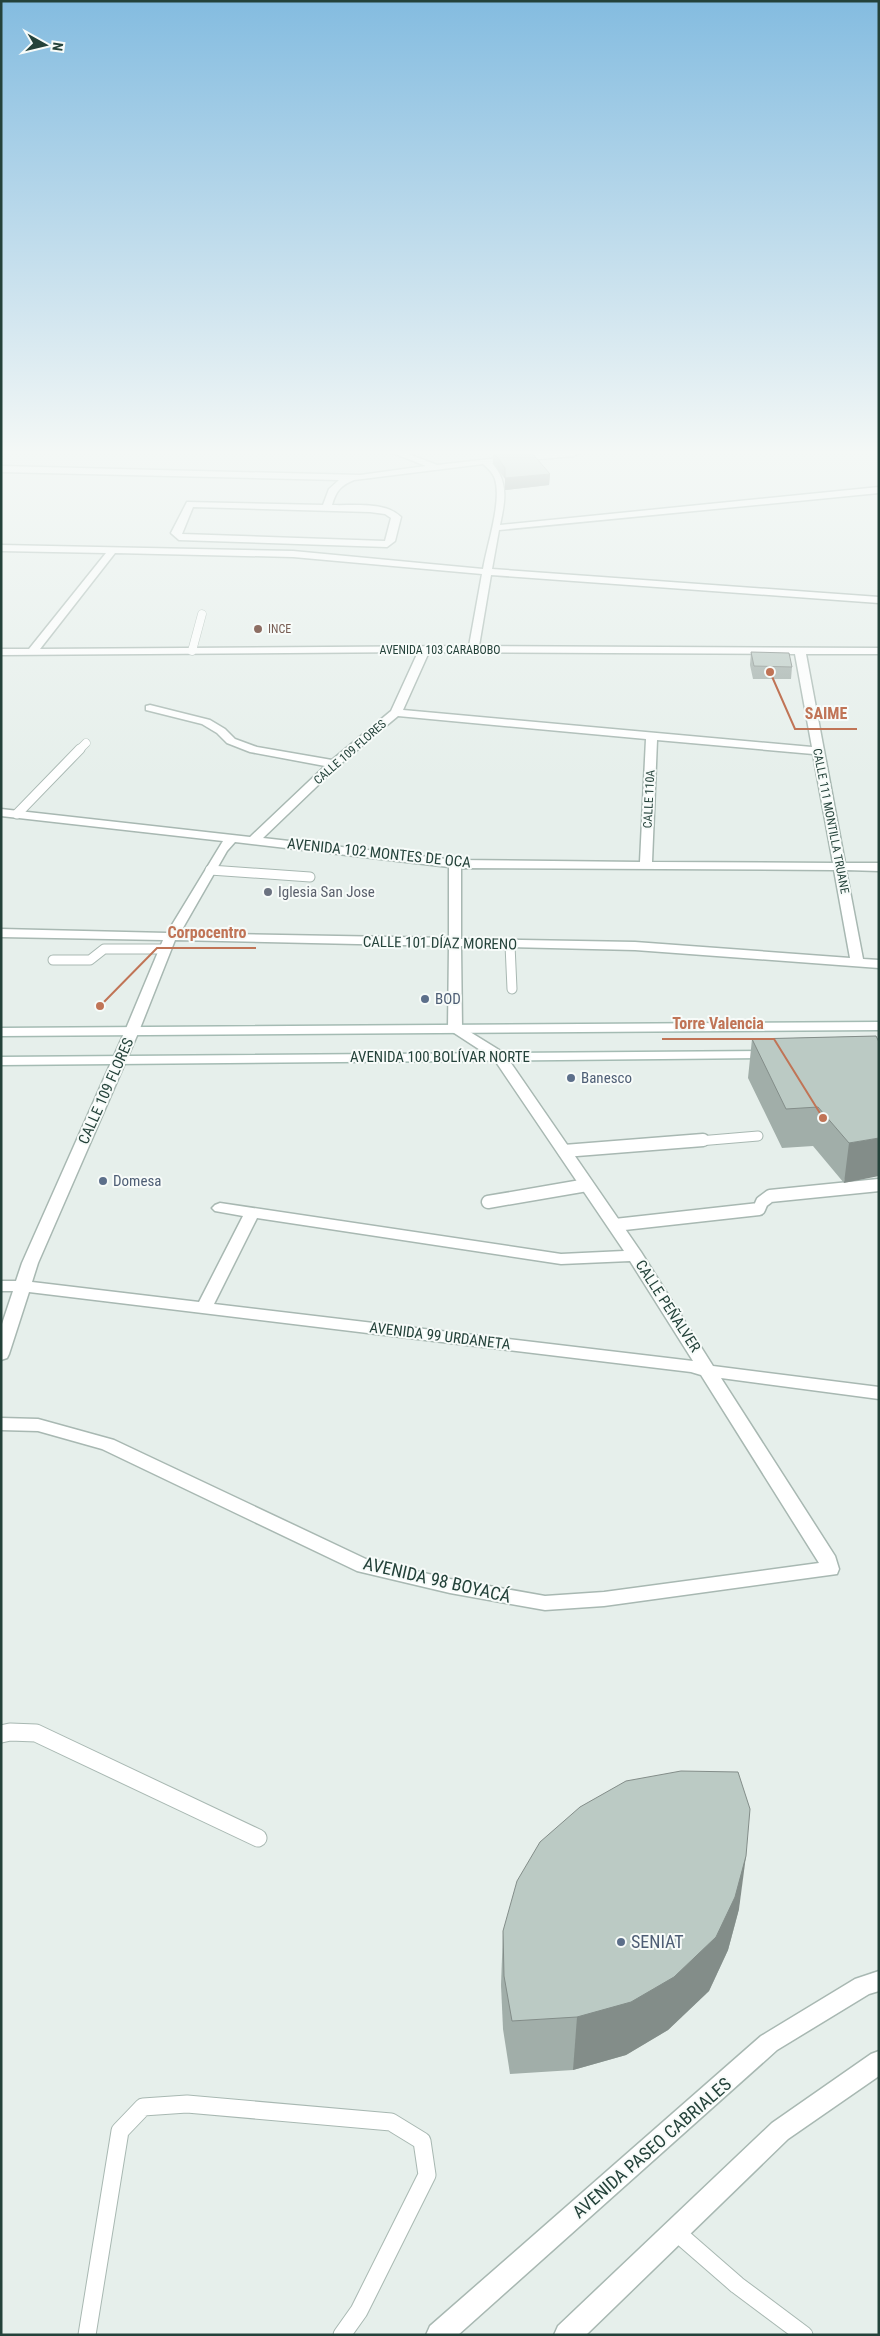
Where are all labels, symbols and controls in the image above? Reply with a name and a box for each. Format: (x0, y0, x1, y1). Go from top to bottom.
north arrow (20, 20, 70, 70)
text: N (49, 41, 66, 52)
place label: INCE (268, 622, 291, 636)
marker: INCE (252, 623, 264, 635)
street label: AVENIDA 103 CARABOBO (379, 643, 501, 657)
callout: SAIME (795, 698, 857, 729)
text: SAIME (805, 704, 847, 723)
street label: CALLE 109 FLORES (311, 717, 389, 787)
street label: CALLE 111 MONTILLA TRUANE (810, 747, 852, 895)
street label: CALLE 110A (640, 769, 658, 829)
street label: AVENIDA 102 MONTES DE OCA (286, 834, 472, 872)
place label: Iglesia San Jose (278, 883, 375, 901)
marker: Iglesia San Jose (262, 886, 274, 898)
callout: Corpocentro (157, 917, 256, 948)
text: Corpocentro (167, 923, 247, 942)
street label: CALLE 101 DÍAZ MORENO (363, 933, 517, 953)
place label: BOD (435, 990, 461, 1008)
marker: BOD (419, 993, 431, 1005)
callout: Torre Valencia (662, 1008, 774, 1039)
text: Torre Valencia (672, 1014, 764, 1033)
street label: CALLE 109 FLORES (75, 1035, 138, 1147)
street label: AVENIDA 100 BOLÍVAR NORTE (350, 1048, 530, 1066)
place label: Banesco (581, 1069, 632, 1087)
marker: Banesco (565, 1072, 577, 1084)
place label: Domesa (113, 1172, 161, 1190)
marker: Domesa (97, 1175, 109, 1187)
street label: CALLE PEÑALVER (632, 1257, 704, 1355)
street label: AVENIDA 99 URDANETA (368, 1318, 512, 1354)
street label: AVENIDA 98 BOYACÁ (361, 1552, 513, 1607)
place label: SENIAT (631, 1931, 684, 1952)
marker: SENIAT (615, 1936, 627, 1948)
street label: AVENIDA PASEO CABRIALES (568, 2073, 735, 2222)

